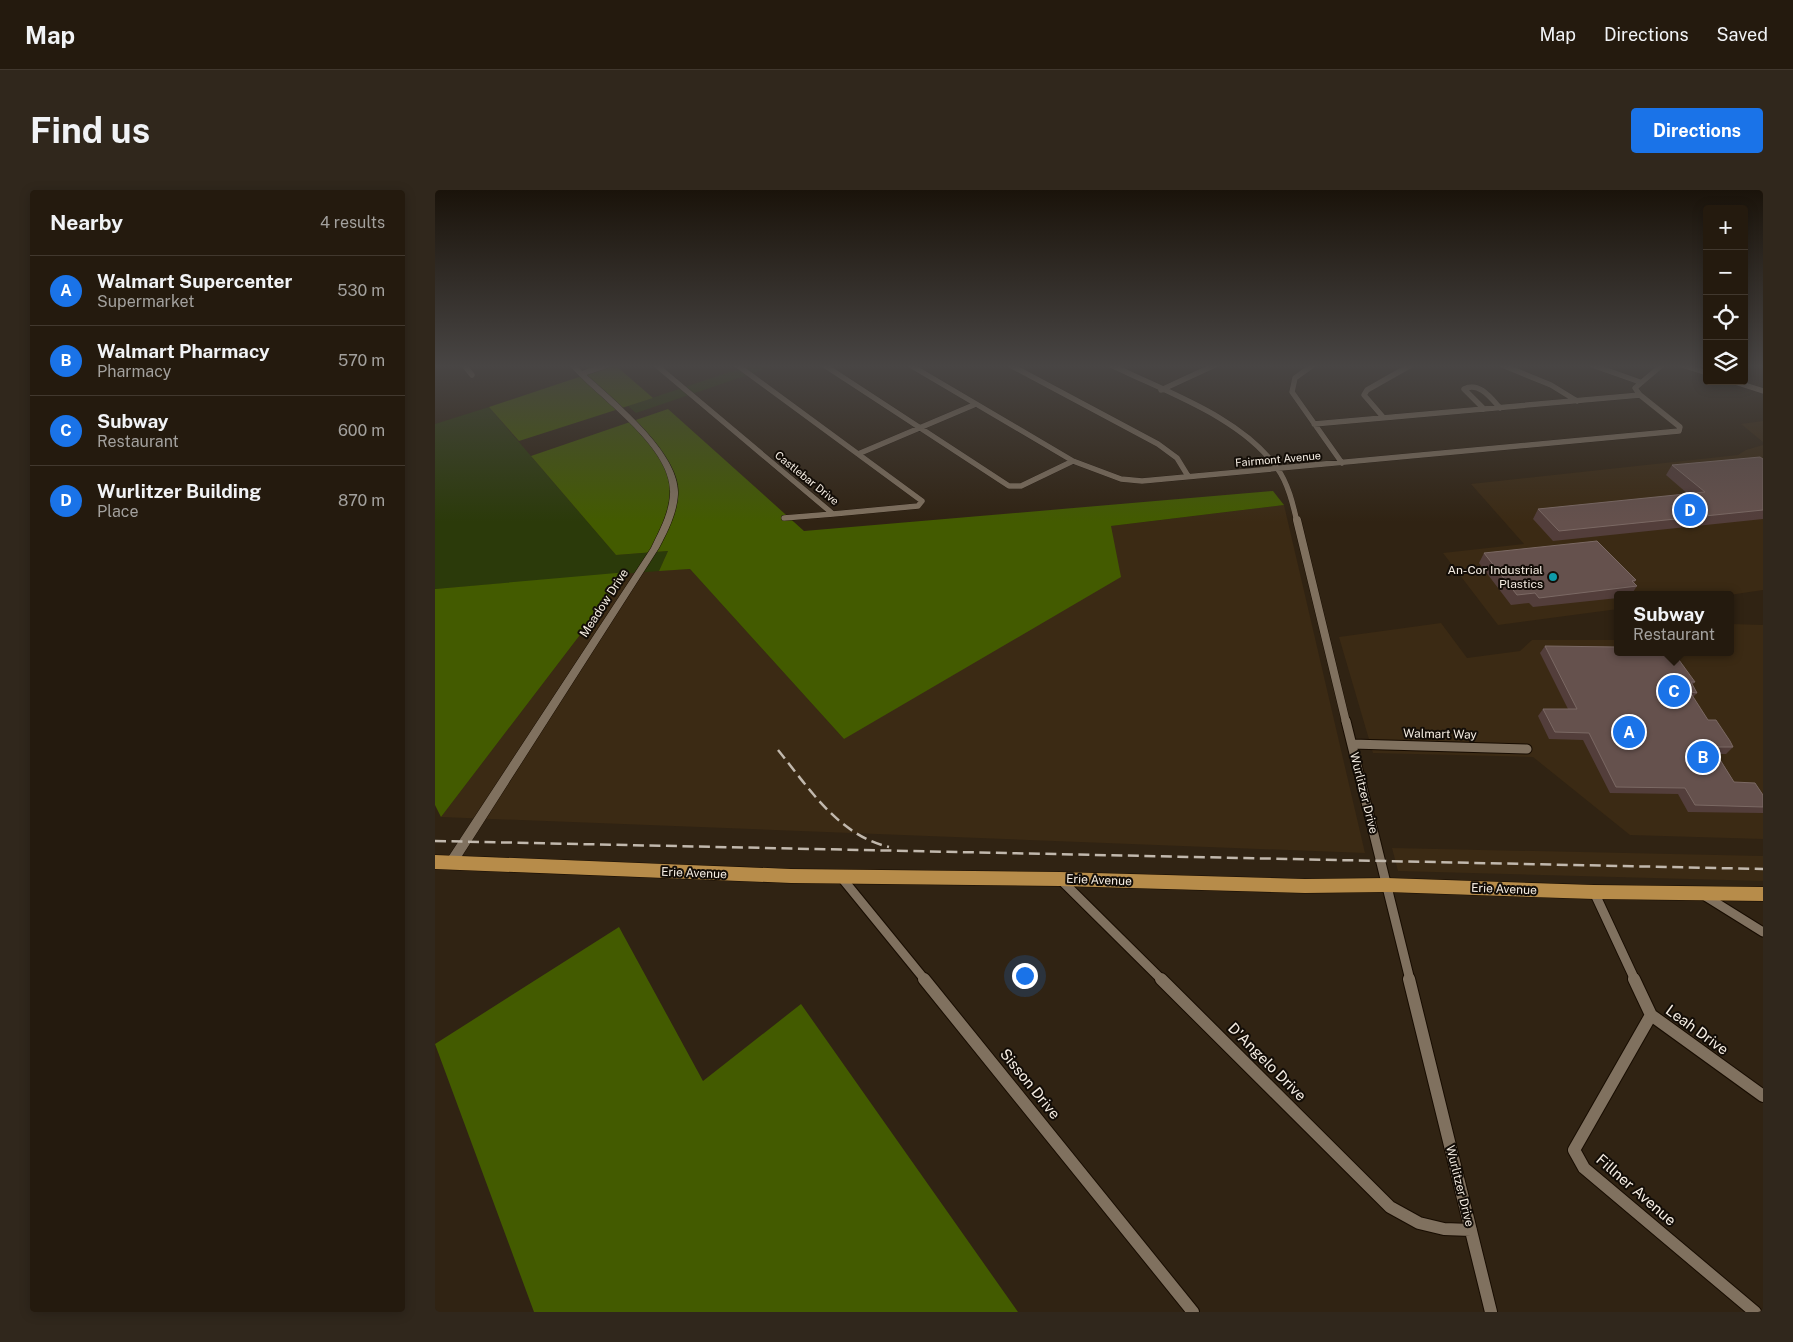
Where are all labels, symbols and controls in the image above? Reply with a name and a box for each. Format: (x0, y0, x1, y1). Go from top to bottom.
text: Map (25, 21, 75, 49)
text: Map (1539, 24, 1576, 45)
text: Directions (1604, 24, 1689, 45)
text: Saved (1717, 24, 1768, 45)
button: Directions (1631, 108, 1763, 153)
text: Find us (30, 110, 150, 151)
map controls (1703, 205, 1748, 385)
button: + (1703, 205, 1748, 250)
text: Nearby (50, 210, 123, 235)
text: 4 results (320, 213, 385, 232)
button: − (1703, 250, 1748, 295)
text: Walmart Supercenter (97, 270, 292, 292)
text: A (60, 281, 72, 300)
text: 530 m (337, 281, 385, 300)
text: Supermarket (97, 292, 194, 311)
button: locate (1703, 295, 1748, 340)
text: Walmart Pharmacy (97, 340, 270, 362)
button: layers (1703, 340, 1748, 385)
text: B (61, 351, 71, 370)
text: 570 m (338, 351, 385, 370)
text: Pharmacy (97, 362, 171, 381)
text: Subway (97, 410, 169, 432)
text: C (60, 421, 72, 440)
text: 600 m (338, 421, 385, 440)
text: Restaurant (97, 432, 179, 451)
street label: Castlebar Drive (773, 449, 841, 507)
street label: Fairmont Avenue (1235, 449, 1321, 469)
text: Wurlitzer Building (97, 480, 261, 502)
text: D (60, 491, 72, 510)
text: 870 m (338, 491, 385, 510)
pin: D (1674, 491, 1706, 529)
text: Place (97, 502, 139, 521)
place label: An-Cor Industrial Plastics (1447, 563, 1543, 591)
street label: Meadow Drive (577, 566, 631, 640)
marker: An-Cor Industrial Plastics (1547, 571, 1559, 583)
popup (1614, 591, 1734, 656)
text: Subway (1633, 603, 1705, 625)
text: Restaurant (1633, 625, 1715, 644)
pin: C (1658, 672, 1690, 710)
pin: A (1613, 713, 1645, 751)
street label: Walmart Way (1403, 726, 1478, 742)
pin: B (1687, 738, 1719, 776)
street label: Wurlitzer Drive (1347, 751, 1381, 835)
street label: Erie Avenue (661, 865, 727, 881)
street label: Erie Avenue (1066, 872, 1132, 888)
street label: Erie Avenue (1471, 881, 1537, 897)
your location (1012, 963, 1038, 989)
street label: Leah Drive (1663, 1001, 1732, 1058)
street label: D'Angelo Drive (1225, 1019, 1310, 1104)
street label: Sisson Drive (997, 1045, 1064, 1122)
street label: Wurlitzer Drive (1443, 1144, 1477, 1228)
street label: Fillner Avenue (1593, 1151, 1680, 1229)

